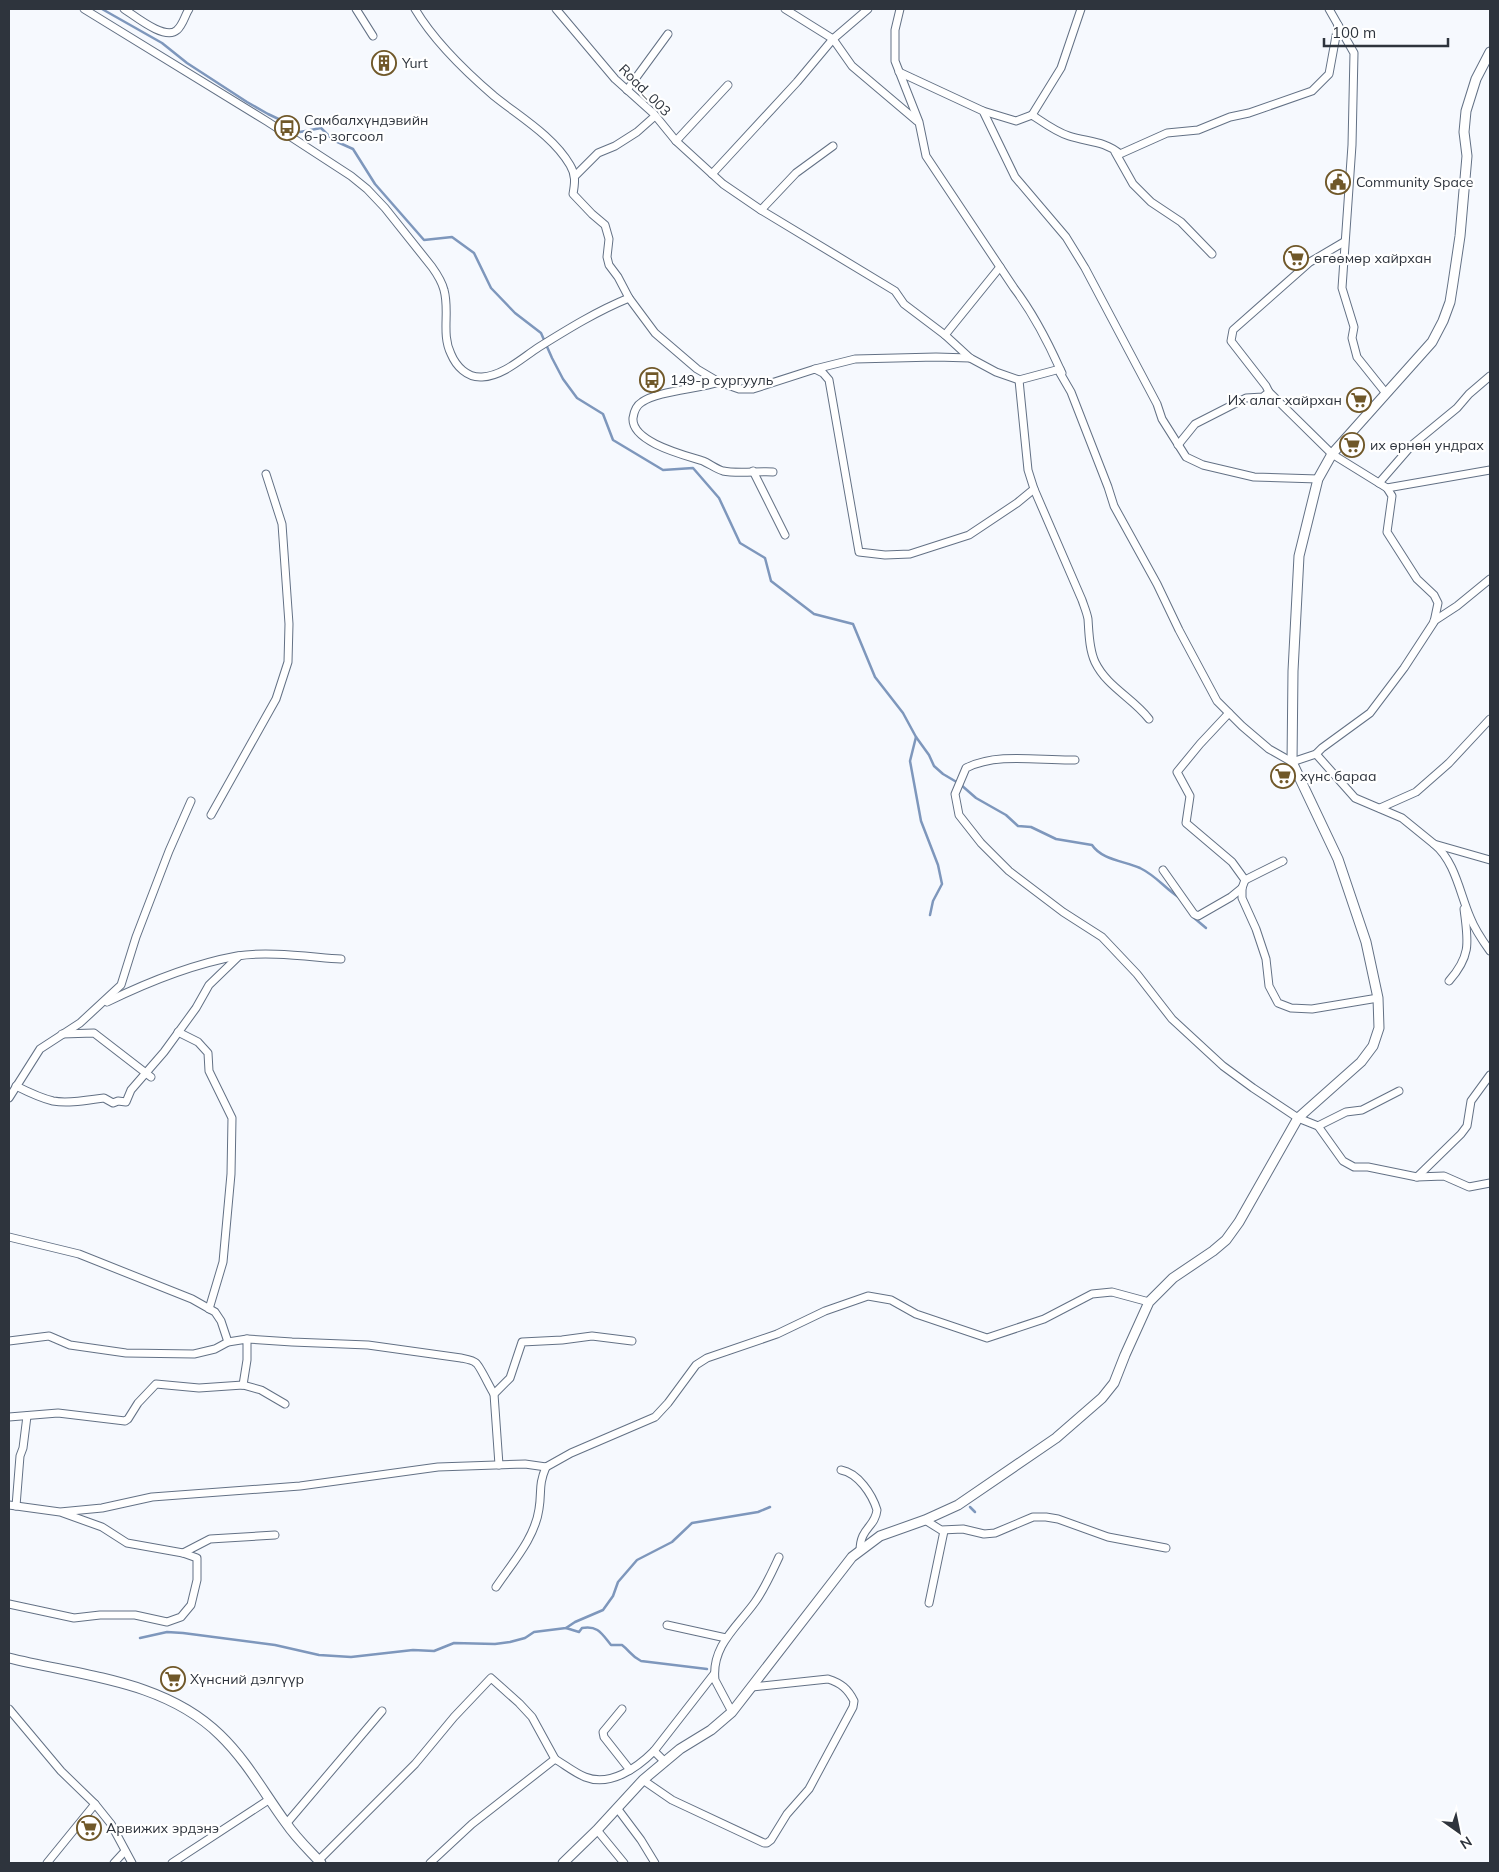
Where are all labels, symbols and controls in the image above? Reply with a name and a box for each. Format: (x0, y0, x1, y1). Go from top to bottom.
scale bar (1324, 15, 1448, 47)
text: 100 m (1332, 23, 1376, 42)
building icon: Yurt (371, 50, 397, 76)
place label: Yurt (401, 54, 428, 72)
street label: Road_003 (615, 60, 675, 120)
place label: Самбалхүндэвийн 6-р зогсоол (304, 111, 428, 145)
bus stop icon: Самбалхүндэвийн 6-р зогсоол (274, 115, 300, 141)
public building icon: Community Space (1325, 169, 1351, 195)
place label: Community Space (1356, 173, 1473, 191)
supermarket icon: өгөөмөр хайрхан (1283, 245, 1309, 271)
place label: өгөөмөр хайрхан (1314, 249, 1432, 267)
bus stop icon: 149-р сургууль (639, 367, 665, 393)
place label: 149-р сургууль (670, 371, 774, 389)
supermarket icon: Их алаг хайрхан (1346, 387, 1372, 413)
place label: Их алаг хайрхан (1228, 391, 1342, 409)
supermarket icon: их өрнөн ундрах (1339, 432, 1365, 458)
place label: их өрнөн ундрах (1370, 436, 1484, 454)
supermarket icon: хүнс бараа (1270, 763, 1296, 789)
place label: хүнс бараа (1300, 767, 1376, 785)
supermarket icon: Хүнсний дэлгүүр (160, 1666, 186, 1692)
place label: Хүнсний дэлгүүр (190, 1670, 304, 1688)
north arrow (1434, 1807, 1484, 1857)
supermarket icon: Арвижих эрдэнэ (76, 1815, 102, 1841)
place label: Арвижих эрдэнэ (106, 1819, 219, 1837)
text: N (1457, 1832, 1475, 1853)

